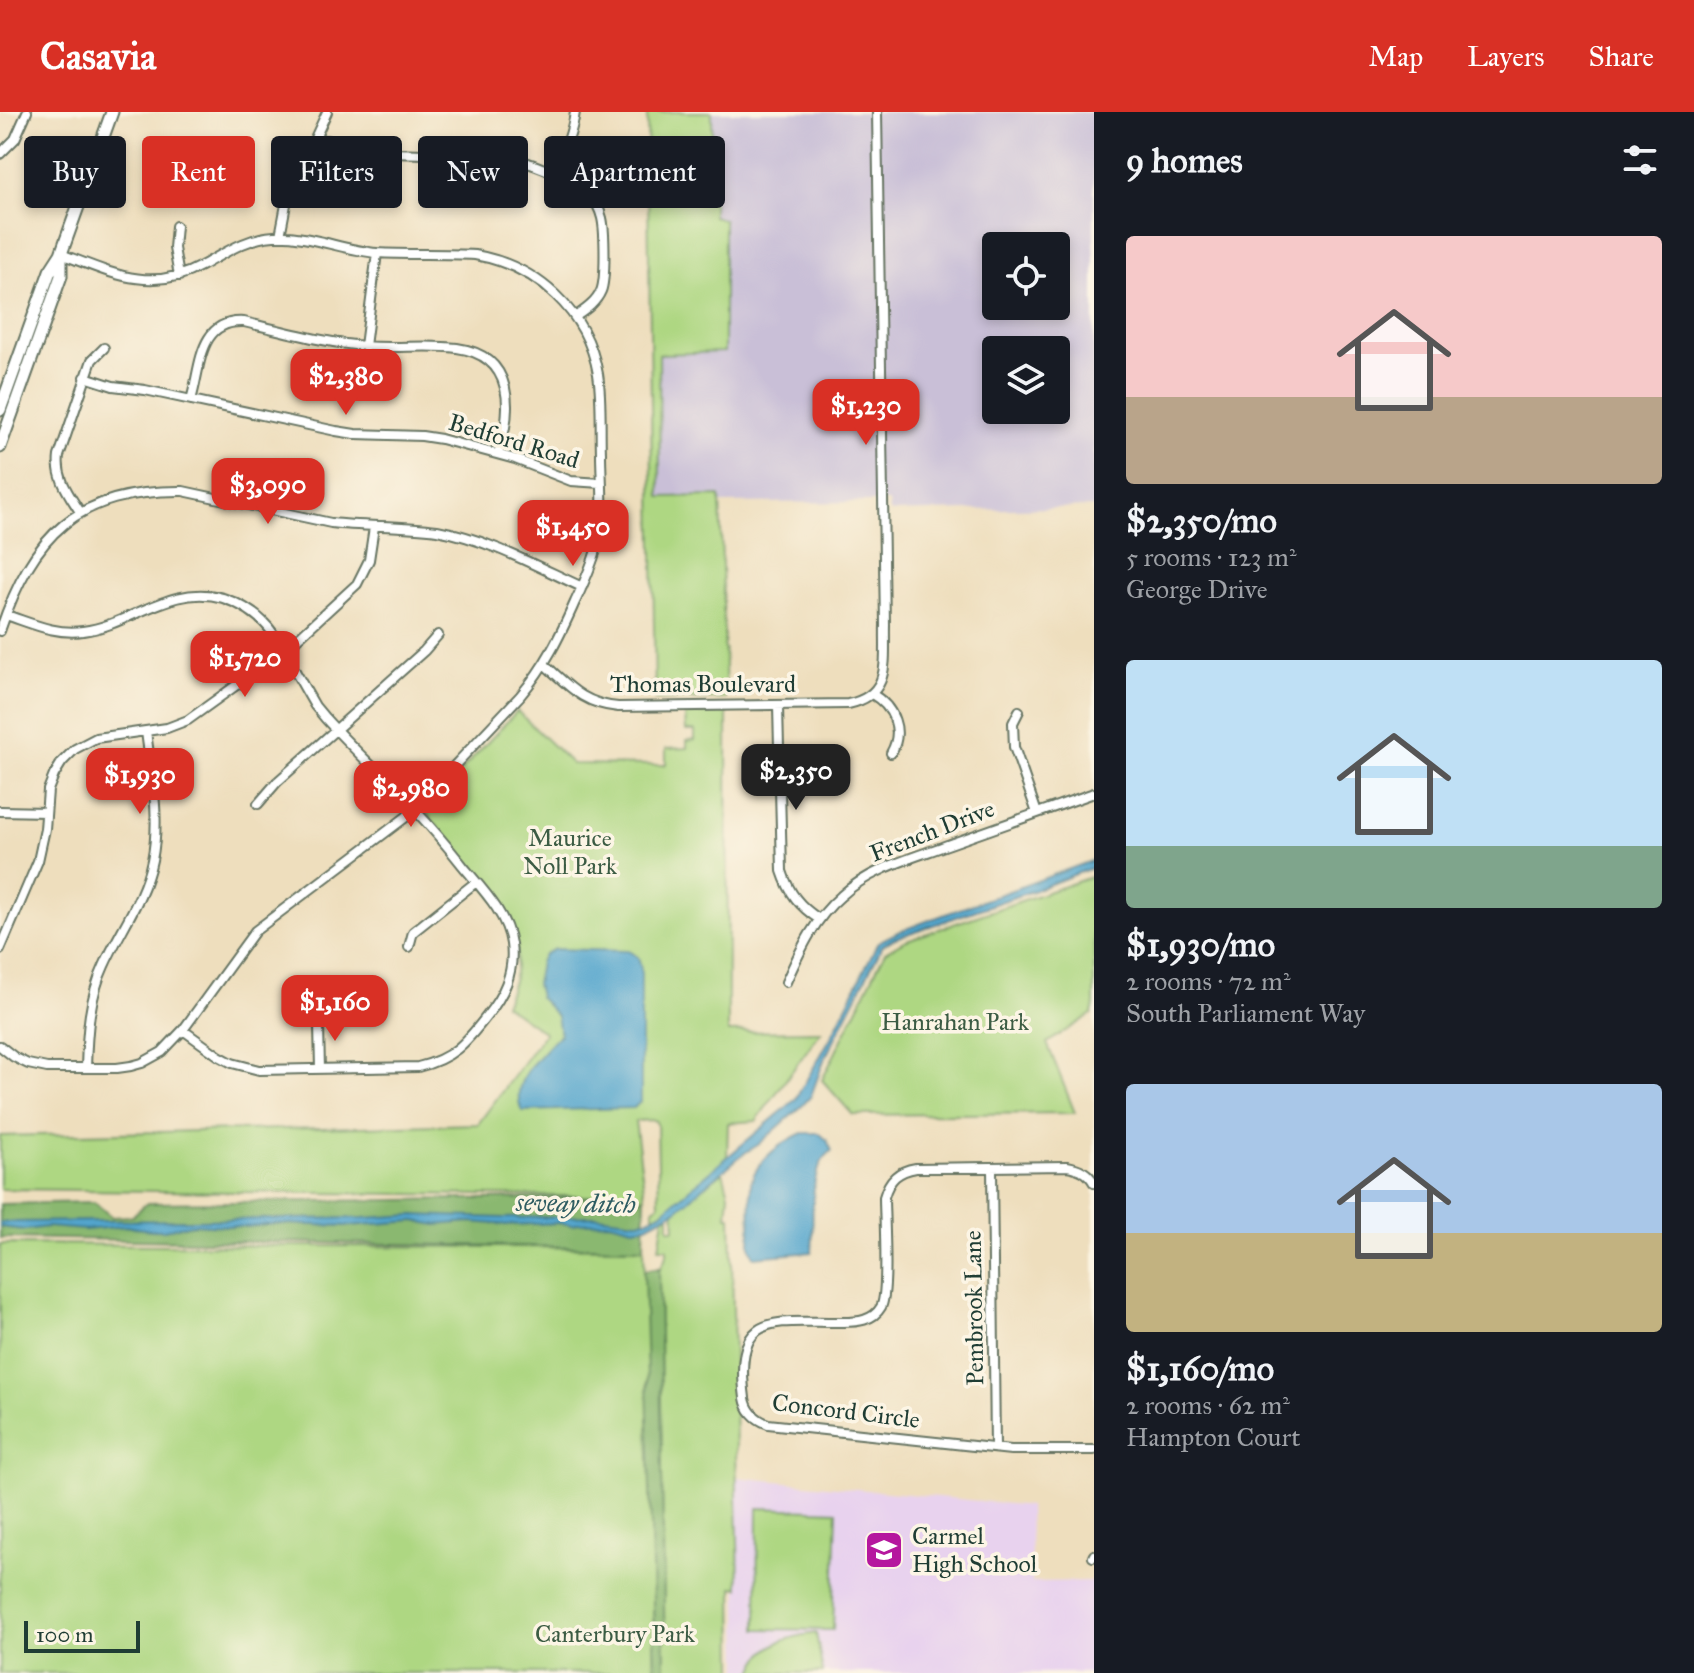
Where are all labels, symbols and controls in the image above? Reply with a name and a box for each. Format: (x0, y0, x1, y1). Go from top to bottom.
text: Casavia (40, 33, 156, 79)
text: Map (1368, 39, 1423, 74)
text: Layers (1467, 39, 1545, 74)
text: Share (1589, 39, 1654, 74)
chip: Buy (24, 136, 126, 208)
chip: Rent (142, 136, 255, 208)
chip: Filters (271, 136, 402, 208)
chip: New (418, 136, 528, 208)
chip: Apartment (544, 136, 725, 208)
icon: filters (1618, 138, 1662, 182)
text: 9 homes (1126, 140, 1243, 181)
map controls (982, 232, 1070, 424)
button: locate (982, 232, 1070, 320)
icon: home (1322, 288, 1466, 432)
button: layers (982, 336, 1070, 424)
pin: $2,380 (281, 349, 411, 417)
text: $2,380 (308, 359, 384, 391)
pin: $1,230 (801, 379, 931, 447)
text: $1,230 (831, 389, 901, 421)
street label: Bedford Road (445, 407, 583, 475)
pin: $3,090 (203, 458, 333, 526)
text: $3,090 (230, 468, 306, 500)
pin: $1,450 (508, 500, 638, 568)
text: $2,350/mo (1126, 500, 1277, 541)
text: $1,450 (536, 510, 610, 542)
text: 5 rooms · 123 m² (1126, 541, 1297, 573)
text: George Drive (1126, 573, 1267, 605)
pin: $1,720 (180, 631, 310, 699)
text: $1,720 (209, 641, 281, 673)
street label: Thomas Boulevard (610, 669, 796, 699)
icon: home (1322, 712, 1466, 856)
pin: $2,350 (731, 744, 861, 812)
pin: $1,930 (75, 748, 205, 816)
text: $2,350 (759, 754, 833, 786)
text: $1,930 (104, 758, 176, 790)
pin: $2,980 (346, 761, 476, 829)
text: $2,980 (372, 771, 450, 803)
street label: French Drive (865, 794, 999, 868)
park label: Maurice Noll Park (523, 823, 618, 881)
text: $1,930/mo (1126, 924, 1275, 965)
text: 2 rooms · 72 m² (1126, 965, 1290, 997)
pin: $1,160 (270, 975, 400, 1043)
text: $1,160 (299, 985, 371, 1017)
text: South Parliament Way (1126, 997, 1365, 1029)
park label: Hanrahan Park (881, 1007, 1030, 1037)
icon: home (1322, 1136, 1466, 1280)
water label: seveay ditch (515, 1186, 636, 1220)
street label: Pembrook Lane (958, 1230, 990, 1386)
text: $1,160/mo (1126, 1348, 1274, 1389)
street label: Concord Circle (770, 1387, 922, 1435)
text: 2 rooms · 62 m² (1126, 1389, 1290, 1421)
text: Hampton Court (1126, 1421, 1300, 1453)
place label: Carmel High School (912, 1521, 1038, 1579)
school or university icon: Carmel High School (863, 1529, 905, 1571)
scale bar (24, 1617, 140, 1653)
park label: Canterbury Park (535, 1619, 696, 1649)
text: 100 m (36, 1621, 93, 1648)

